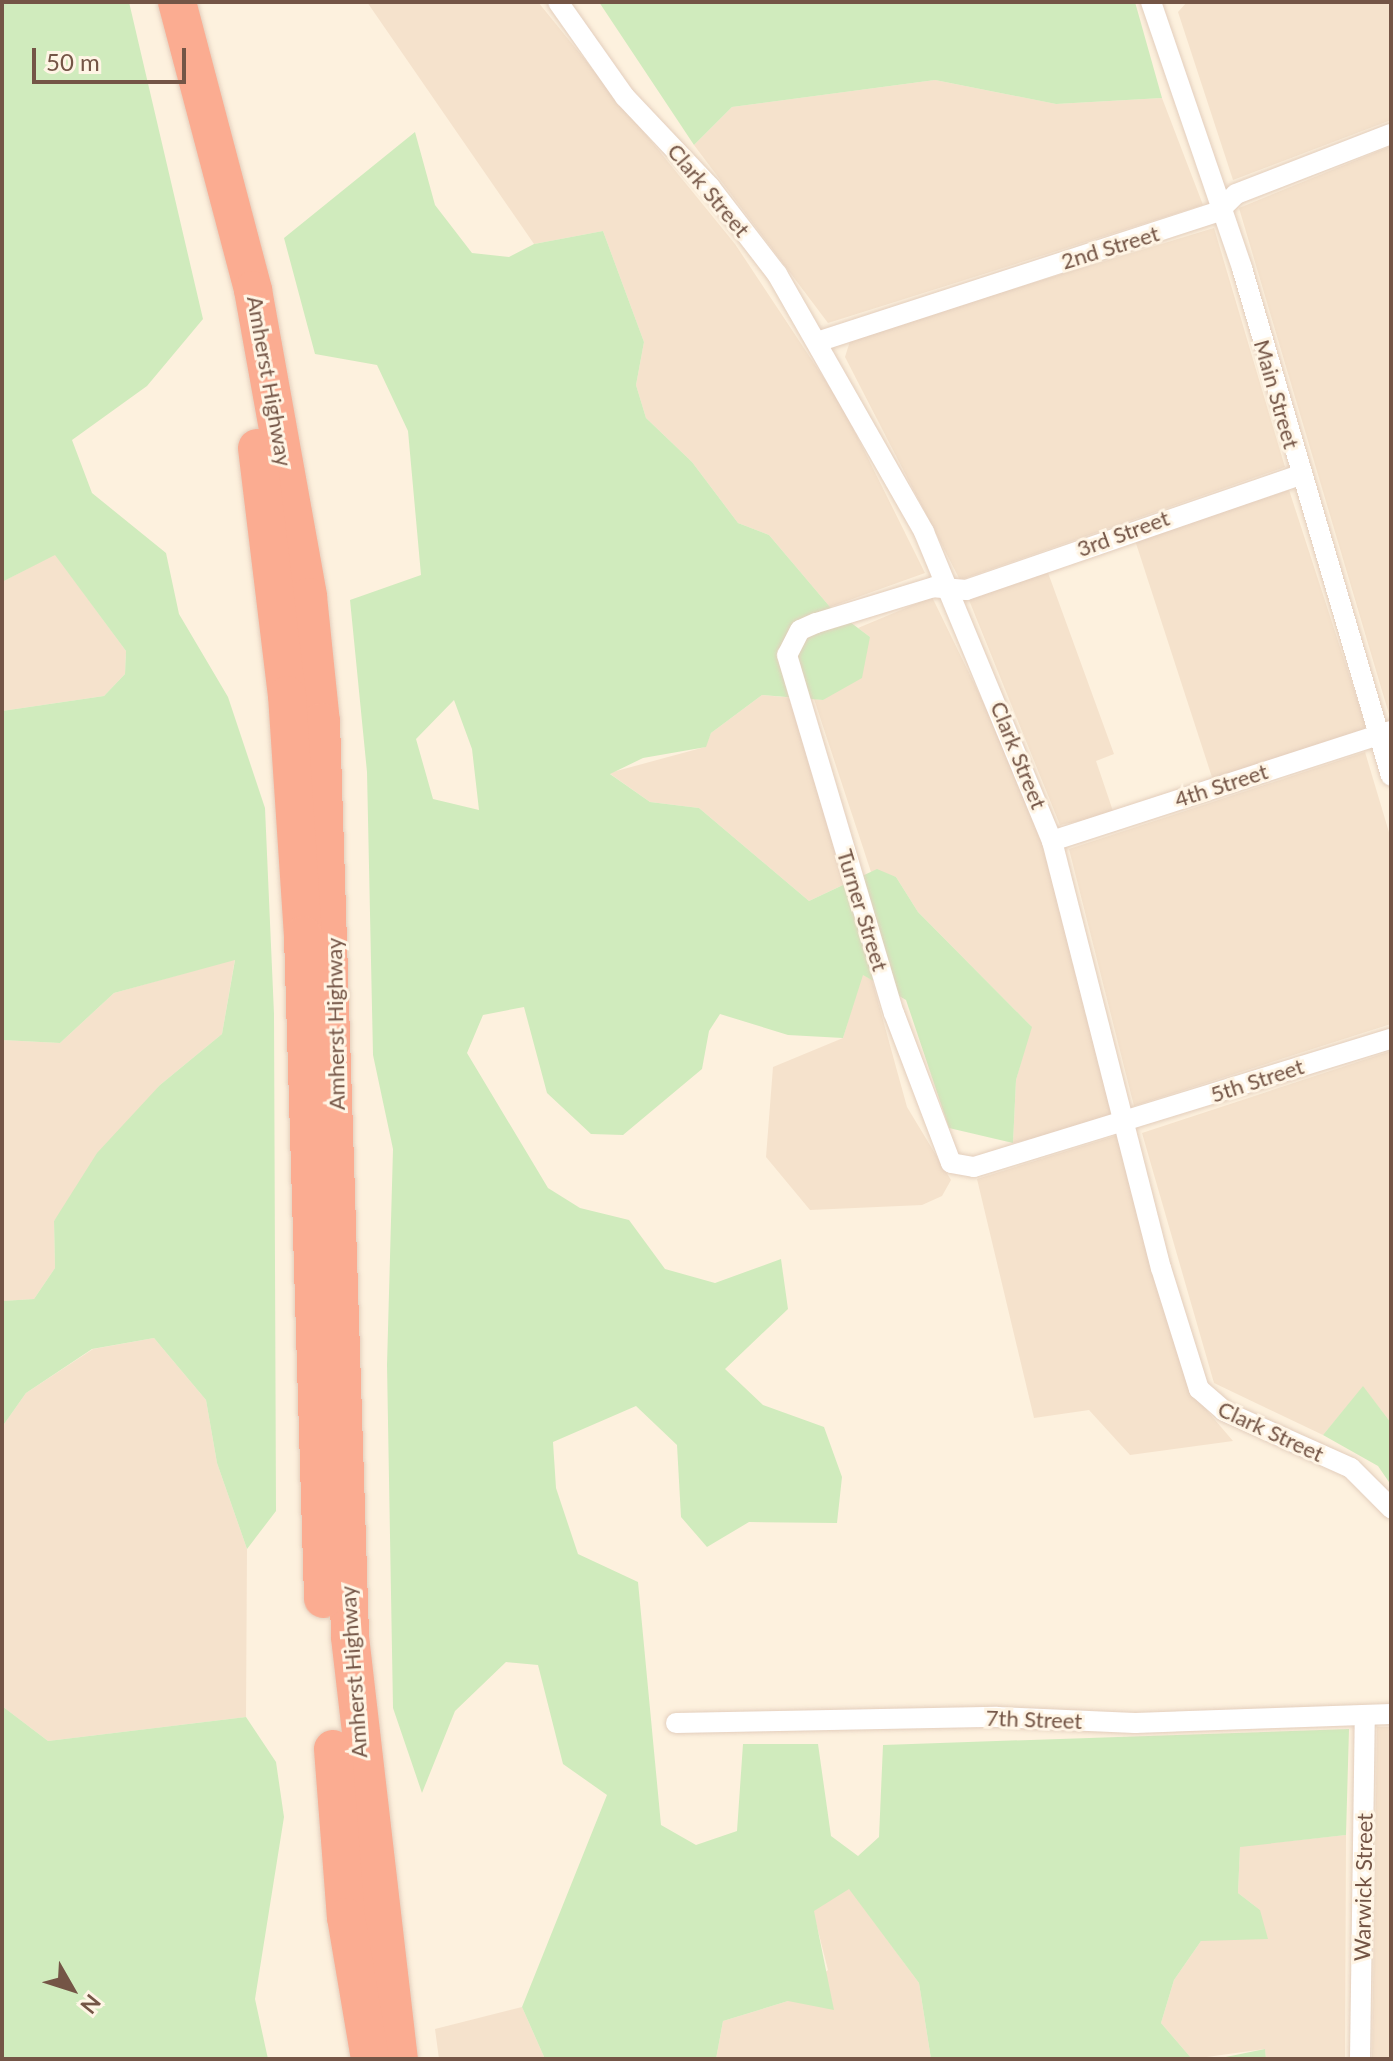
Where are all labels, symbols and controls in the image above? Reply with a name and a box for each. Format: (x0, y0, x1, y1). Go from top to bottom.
scale bar (36, 32, 190, 82)
text: 50 m (46, 47, 100, 76)
street label: Clark Street (662, 138, 756, 242)
street label: 2nd Street (1058, 220, 1162, 274)
street label: Amherst Highway (242, 294, 298, 468)
street label: Main Street (1249, 336, 1305, 452)
street label: 3rd Street (1073, 504, 1173, 562)
street label: Clark Street (985, 697, 1053, 813)
street label: 4th Street (1171, 758, 1271, 812)
street label: Turner Street (832, 846, 894, 974)
street label: Amherst Highway (320, 938, 350, 1110)
street label: 5th Street (1207, 1053, 1307, 1107)
street label: Clark Street (1214, 1395, 1328, 1467)
street label: Amherst Highway (334, 1585, 372, 1759)
street label: 7th Street (985, 1704, 1083, 1734)
street label: Warwick Street (1349, 1813, 1377, 1961)
north arrow (32, 1949, 112, 2029)
text: N (75, 1989, 107, 2019)

